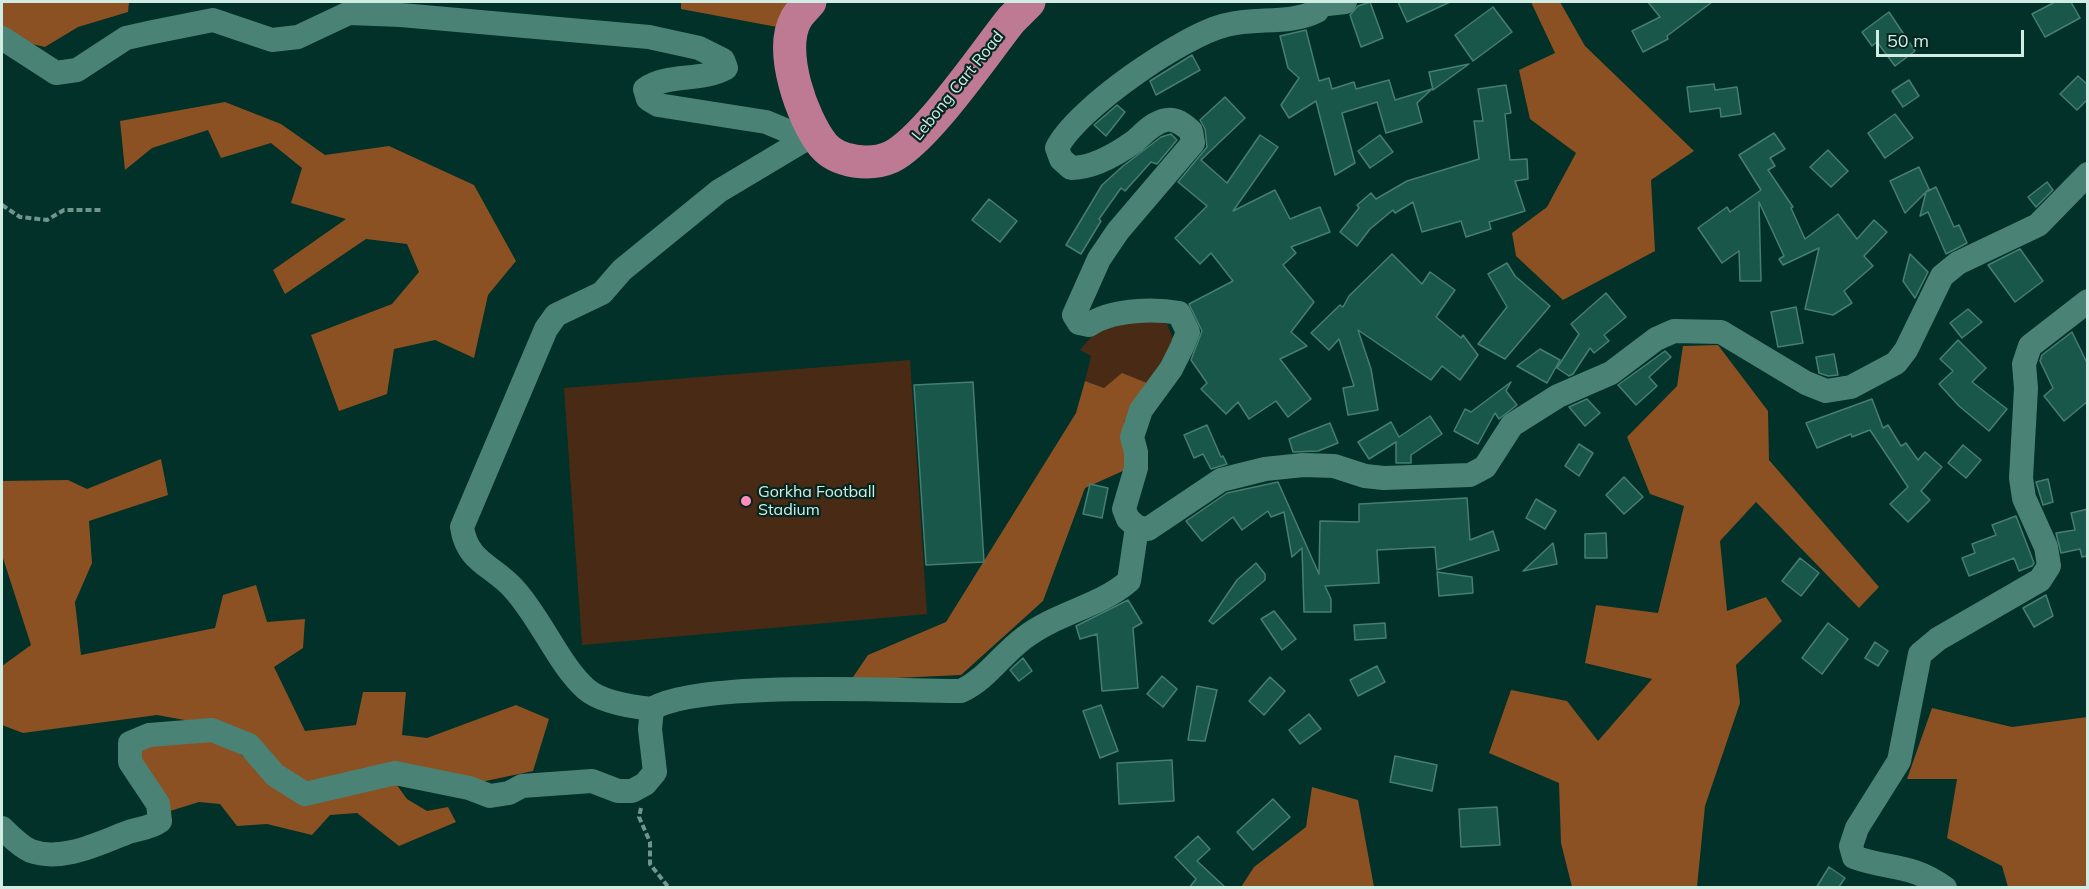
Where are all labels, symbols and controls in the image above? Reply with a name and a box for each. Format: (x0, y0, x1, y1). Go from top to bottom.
scale bar (1879, 18, 2028, 56)
street label: Lebong Cart Road (908, 28, 1008, 144)
text: 50 m (1887, 29, 1929, 52)
place label: Gorkha Football Stadium (758, 482, 875, 520)
marker: Gorkha Football Stadium (739, 494, 753, 508)

